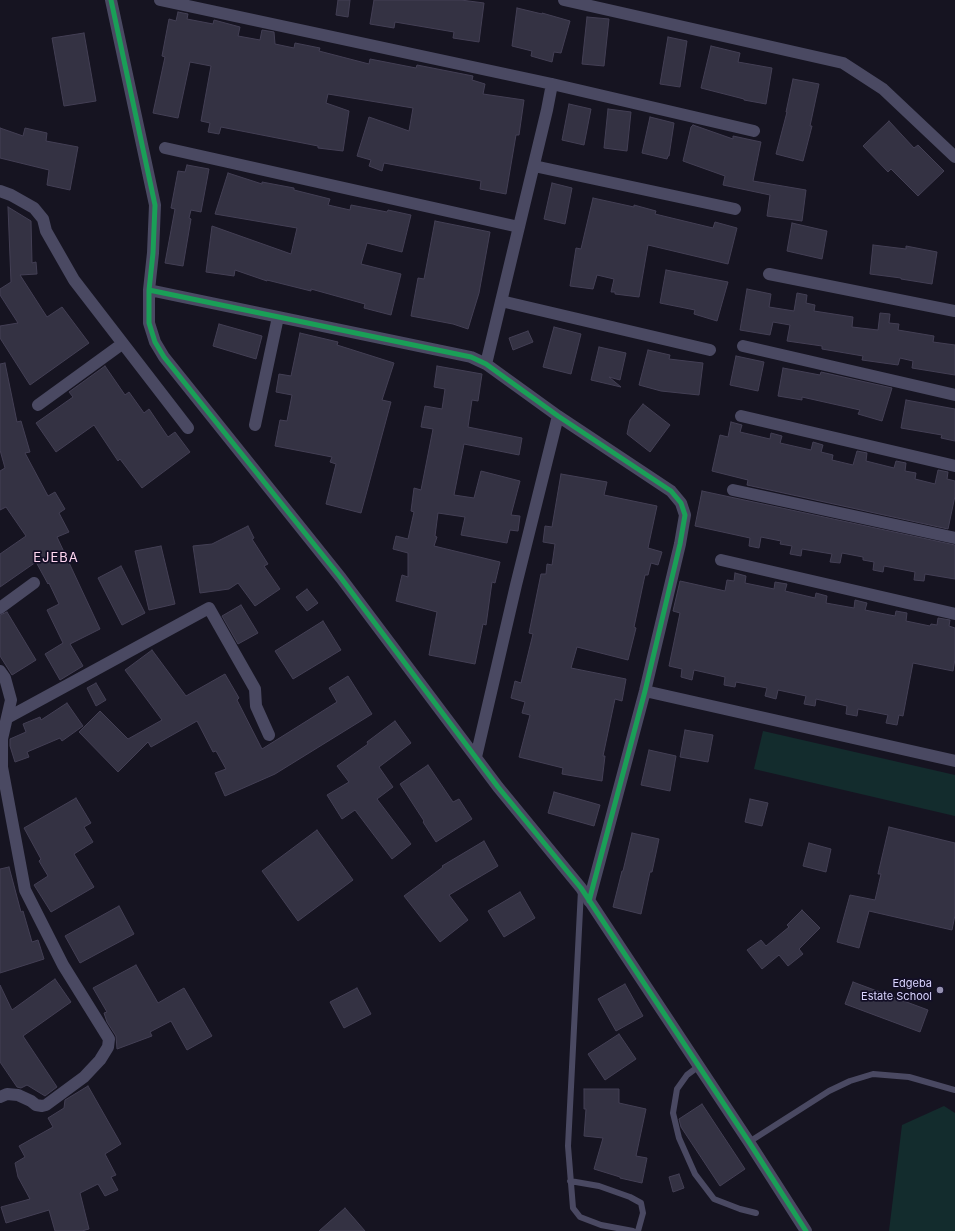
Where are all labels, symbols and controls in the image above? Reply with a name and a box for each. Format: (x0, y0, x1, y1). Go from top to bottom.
district label: EJEBA (33, 550, 79, 566)
place label: Edgeba Estate School (861, 977, 932, 1003)
marker: Edgeba Estate School (935, 985, 945, 995)

